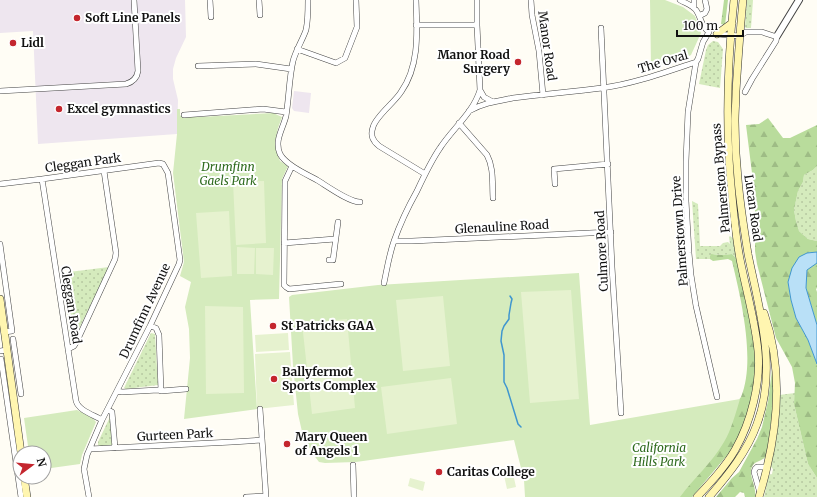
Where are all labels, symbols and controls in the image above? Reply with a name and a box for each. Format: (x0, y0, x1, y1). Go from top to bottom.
place label: Soft Line Panels (85, 10, 180, 25)
street label: Manor Road (535, 10, 560, 82)
scale bar (677, 12, 743, 38)
marker: Soft Line Panels (72, 13, 82, 23)
text: 100 m (683, 18, 718, 33)
place label: Lidl (21, 35, 44, 50)
marker: Lidl (8, 38, 18, 48)
place label: Manor Road Surgery (437, 47, 511, 76)
street label: The Oval (636, 47, 690, 76)
marker: Manor Road Surgery (513, 57, 523, 67)
place label: Excel gymnastics (67, 101, 171, 116)
marker: Excel gymnastics (54, 104, 64, 114)
street label: Palmerston Bypass (708, 122, 733, 234)
street label: Cleggan Park (44, 150, 122, 175)
park label: Drumfinn Gaels Park (199, 159, 257, 188)
street label: Lucan Road (741, 174, 766, 242)
street label: Palmerstown Drive (668, 175, 691, 287)
street label: Culmore Road (592, 210, 611, 292)
street label: Glenauline Road (455, 217, 549, 236)
street label: Drumfinn Avenue (116, 261, 173, 361)
street label: Cleggan Road (58, 265, 85, 345)
place label: St Patricks GAA (281, 318, 374, 333)
marker: St Patricks GAA (268, 321, 278, 331)
place label: Ballyfermot Sports Complex (282, 364, 376, 393)
marker: Ballyfermot Sports Complex (269, 374, 279, 384)
street label: Gurteen Park (137, 425, 214, 444)
place label: Mary Queen of Angels 1 (295, 429, 368, 458)
marker: Mary Queen of Angels 1 (282, 439, 292, 449)
park label: California Hills Park (632, 440, 686, 469)
north arrow (12, 445, 52, 485)
text: N (34, 456, 50, 469)
place label: Caritas College (447, 464, 535, 479)
marker: Caritas College (434, 467, 444, 477)

